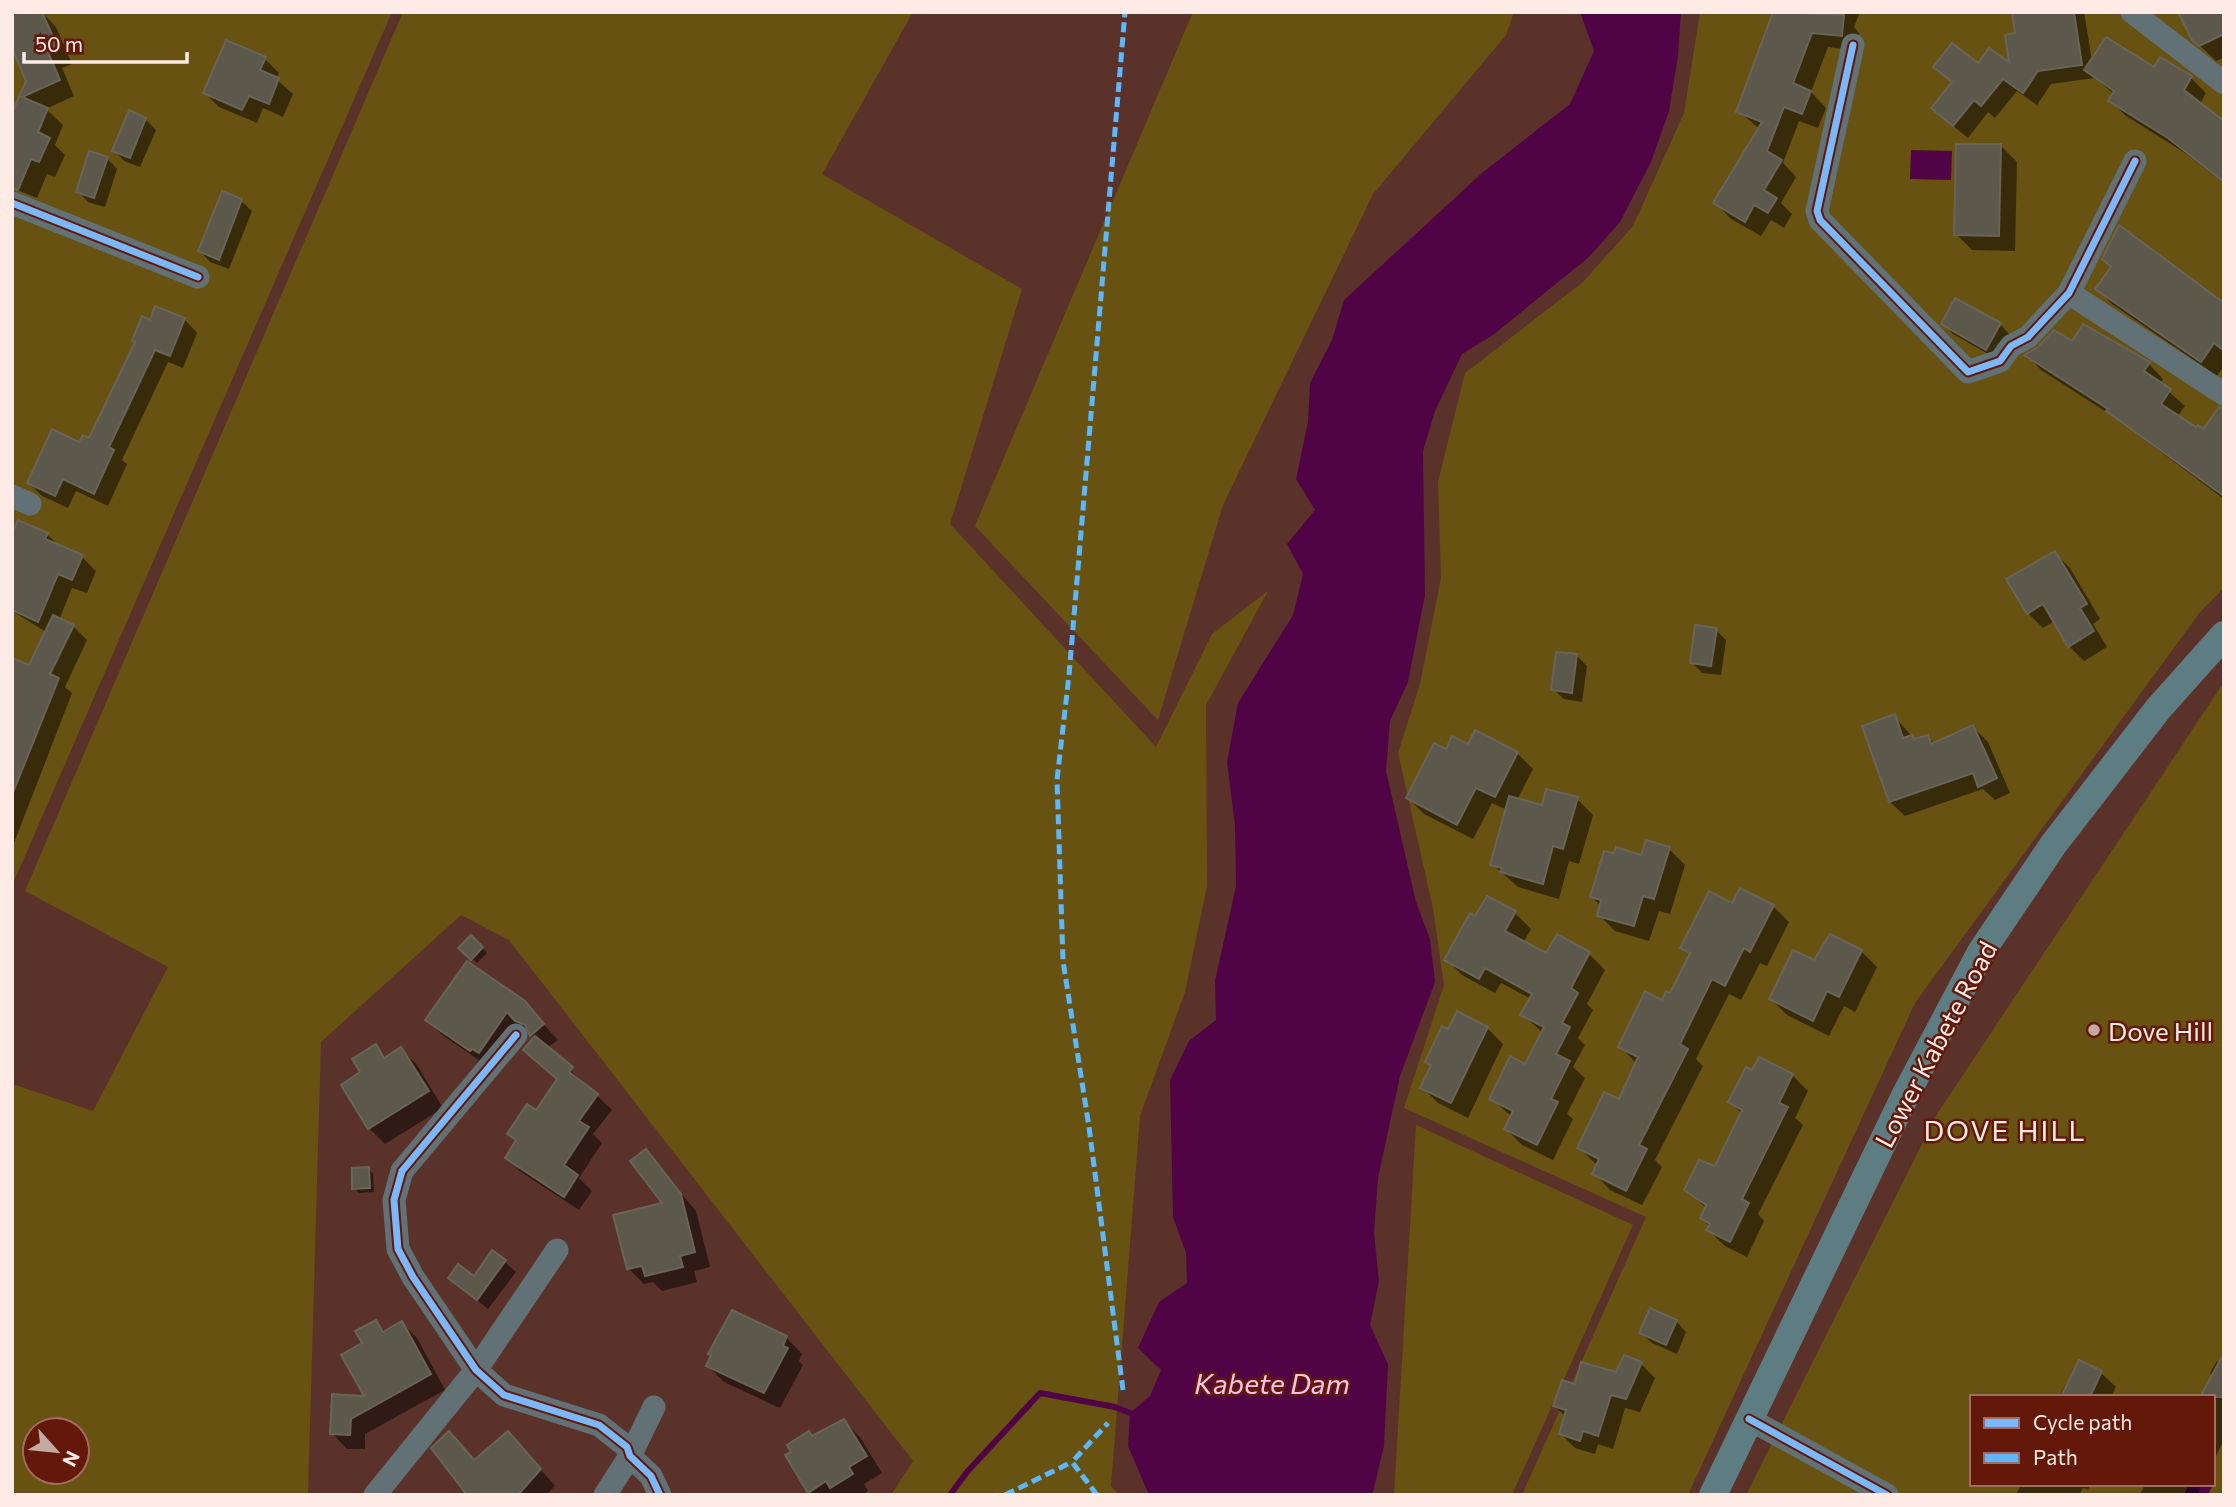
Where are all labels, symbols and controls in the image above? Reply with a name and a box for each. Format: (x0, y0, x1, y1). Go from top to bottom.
scale bar (24, 21, 187, 65)
text: 50 m (35, 31, 83, 56)
street label: Lower Kabete Road (1868, 936, 2002, 1152)
place label: Dove Hill (2108, 1015, 2213, 1046)
marker: Dove Hill (2086, 1022, 2102, 1038)
district label: DOVE HILL (1924, 1113, 2086, 1147)
water label: Kabete Dam (1194, 1366, 1350, 1400)
legend (1970, 1395, 2215, 1486)
text: Cycle path (2033, 1409, 2132, 1434)
north arrow (21, 1416, 91, 1486)
text: Path (2033, 1444, 2078, 1469)
text: N (58, 1447, 85, 1471)

